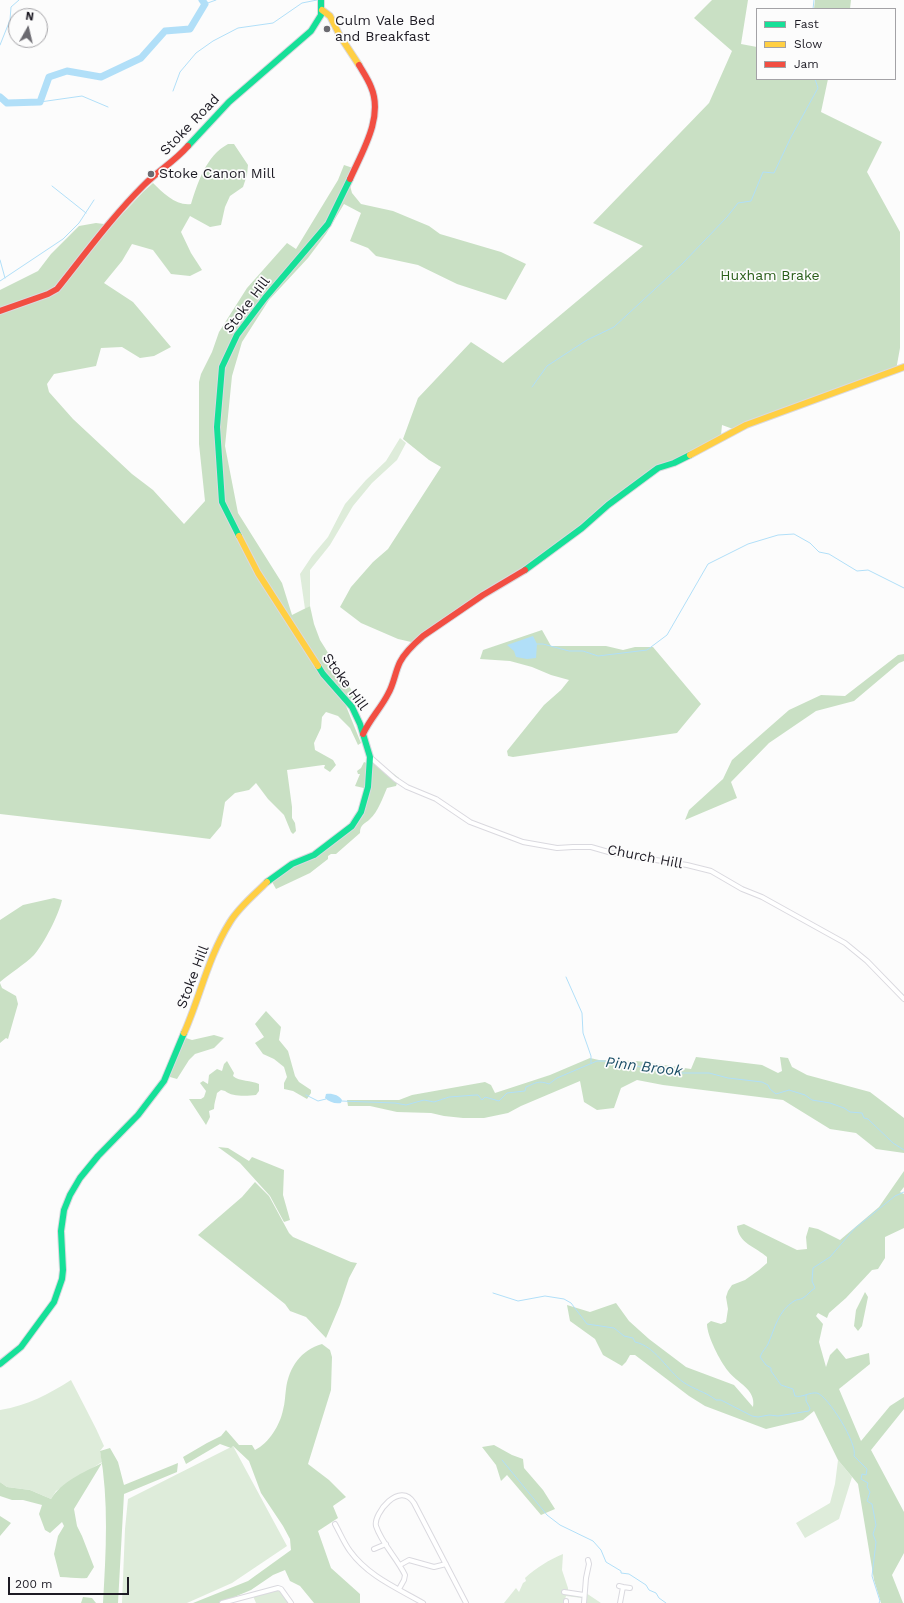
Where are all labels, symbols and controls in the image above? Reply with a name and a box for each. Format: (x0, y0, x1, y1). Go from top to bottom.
north arrow (8, 8, 48, 48)
legend (756, 8, 896, 80)
text: N (25, 10, 35, 24)
place label: Culm Vale Bed and Breakfast (335, 13, 435, 46)
text: Fast (794, 17, 819, 31)
marker: Culm Vale Bed and Breakfast (322, 24, 332, 34)
text: Slow (794, 37, 822, 51)
text: Jam (794, 57, 819, 71)
street label: Stoke Road (157, 91, 223, 159)
place label: Stoke Canon Mill (159, 166, 275, 182)
marker: Stoke Canon Mill (146, 169, 156, 179)
park label: Huxham Brake (720, 268, 820, 284)
street label: Stoke Hill (220, 273, 274, 337)
street label: Stoke Hill (319, 650, 371, 714)
street label: Church Hill (606, 841, 684, 873)
street label: Stoke Hill (173, 943, 213, 1011)
water label: Pinn Brook (605, 1053, 683, 1081)
scale bar (10, 1569, 131, 1595)
text: 200 m (15, 1577, 52, 1591)

